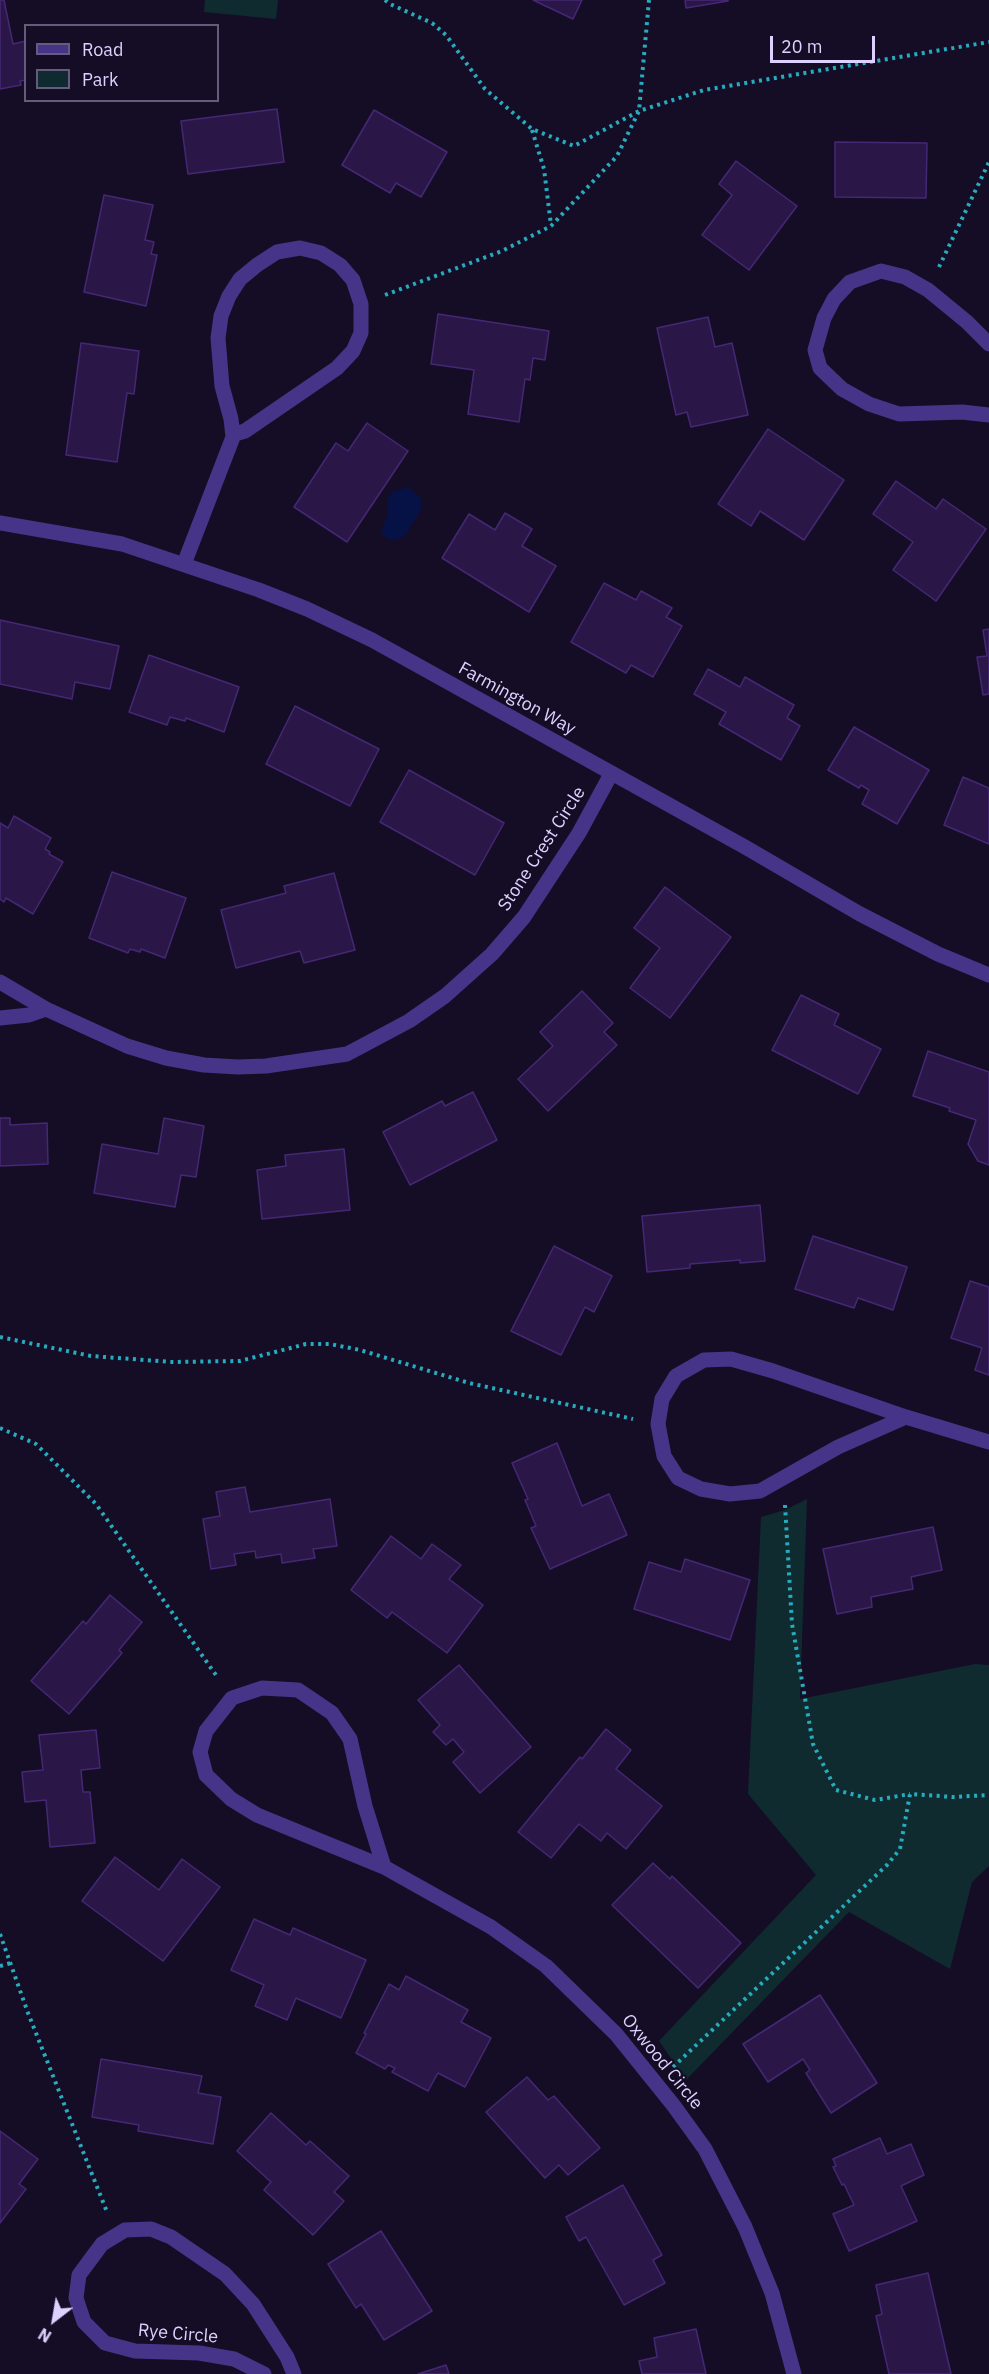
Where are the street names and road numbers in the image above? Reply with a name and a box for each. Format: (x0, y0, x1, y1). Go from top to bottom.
street label: Farmington Way (455, 658, 579, 740)
street label: Stone Crest Circle (494, 783, 590, 915)
street label: Oxwood Circle (617, 2010, 707, 2114)
street label: Rye Circle (137, 2320, 219, 2348)

